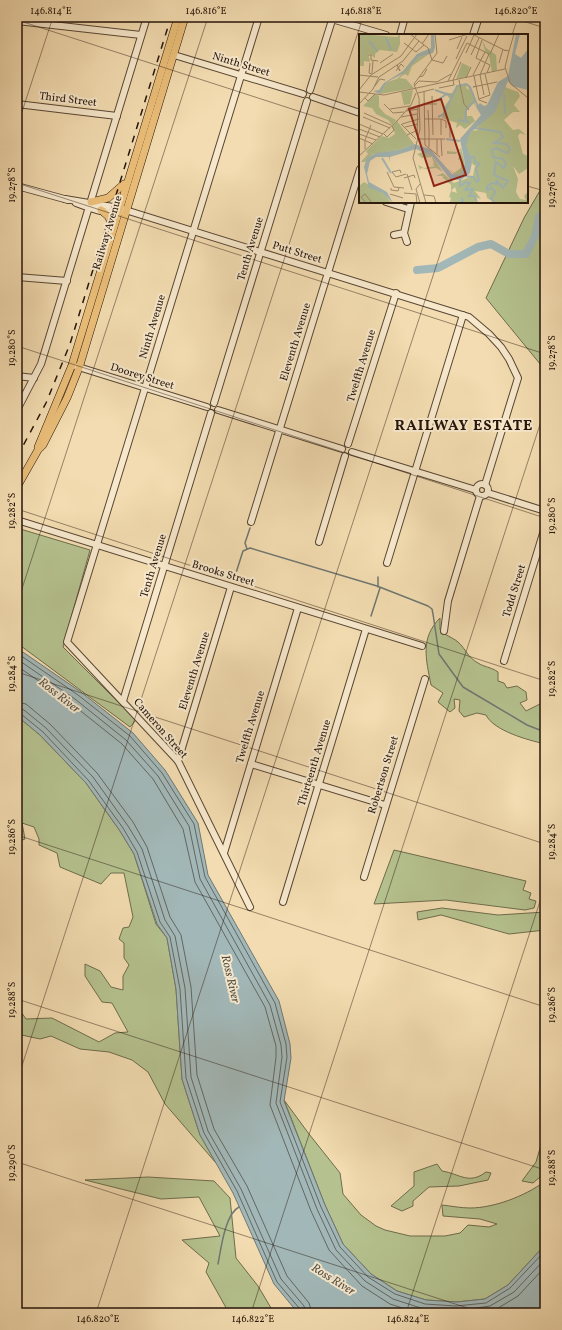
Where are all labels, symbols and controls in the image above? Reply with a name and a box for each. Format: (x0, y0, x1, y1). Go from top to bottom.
text: 146.814°E (30, 4, 72, 18)
text: 146.816°E (186, 4, 226, 18)
text: 146.818°E (341, 4, 381, 18)
text: 146.820°E (494, 4, 538, 18)
inset map (359, 34, 528, 203)
street label: Ninth Street (210, 49, 272, 81)
street label: Third Street (38, 89, 98, 111)
text: 19.278°S (5, 167, 19, 203)
text: 19.276°S (545, 172, 559, 208)
street label: Railway Avenue (90, 194, 126, 272)
street label: Tenth Avenue (234, 215, 268, 283)
street label: Putt Street (270, 238, 324, 268)
street label: Ninth Avenue (136, 293, 170, 361)
street label: Eleventh Avenue (277, 301, 315, 383)
street label: Twelfth Avenue (344, 328, 380, 404)
text: 19.280°S (5, 329, 19, 367)
text: 19.278°S (545, 335, 559, 371)
street label: Doorey Street (108, 360, 176, 394)
district label: RAILWAY ESTATE (395, 416, 533, 437)
text: 19.282°S (5, 493, 19, 529)
text: 19.280°S (545, 497, 559, 535)
street label: Tenth Avenue (137, 532, 171, 600)
street label: Brooks Street (190, 557, 256, 591)
street label: Todd Street (500, 562, 530, 619)
street label: Eleventh Avenue (176, 630, 214, 712)
text: 19.284°S (5, 656, 19, 692)
text: 19.282°S (545, 661, 559, 697)
water label: Ross River (35, 675, 84, 718)
street label: Twelfth Avenue (233, 689, 269, 765)
street label: Cameron Street (130, 696, 191, 763)
street label: Thirteenth Avenue (295, 718, 335, 808)
street label: Robertson Street (365, 734, 403, 816)
text: 19.286°S (5, 819, 19, 855)
text: 19.284°S (545, 824, 559, 860)
water label: Ross River (217, 953, 243, 1005)
text: 19.288°S (5, 982, 19, 1018)
text: 19.286°S (545, 987, 559, 1023)
text: 19.290°S (5, 1144, 19, 1182)
text: 19.288°S (545, 1150, 559, 1186)
water label: Ross River (308, 1260, 358, 1300)
text: 146.820°E (76, 1312, 120, 1326)
text: 146.822°E (232, 1312, 274, 1326)
text: 146.824°E (387, 1312, 429, 1326)

